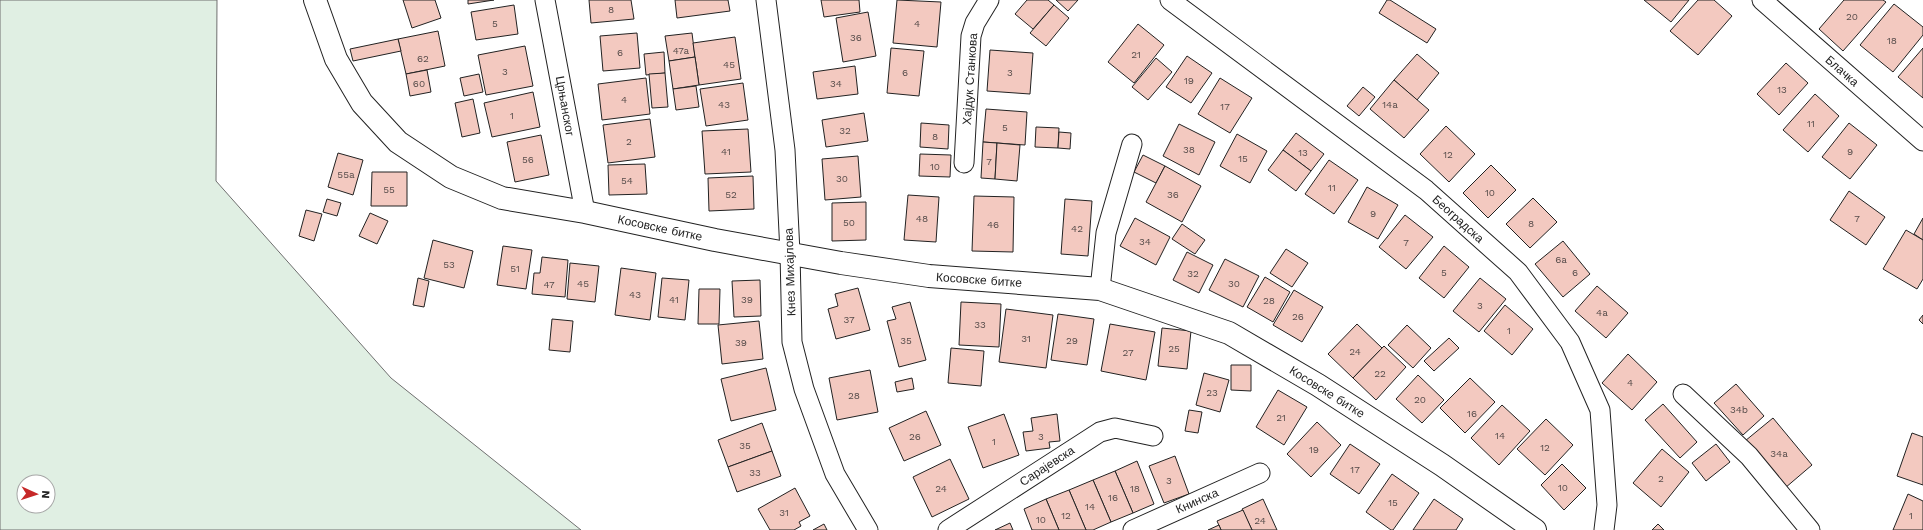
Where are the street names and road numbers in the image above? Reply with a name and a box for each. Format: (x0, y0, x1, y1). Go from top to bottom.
street label: Хајдук Станкова (960, 32, 980, 125)
street label: Блачка (1822, 53, 1862, 89)
street label: Црњанског (553, 75, 577, 138)
street label: Београдска (1429, 192, 1487, 246)
street label: Косовске битке (616, 212, 704, 244)
street label: Кнез Михајлова (781, 227, 799, 316)
street label: Косовске битке (936, 270, 1023, 290)
street label: Косовске битке (1287, 363, 1367, 421)
street label: Сарајевска (1017, 443, 1077, 489)
street label: Книнска (1174, 485, 1221, 517)

